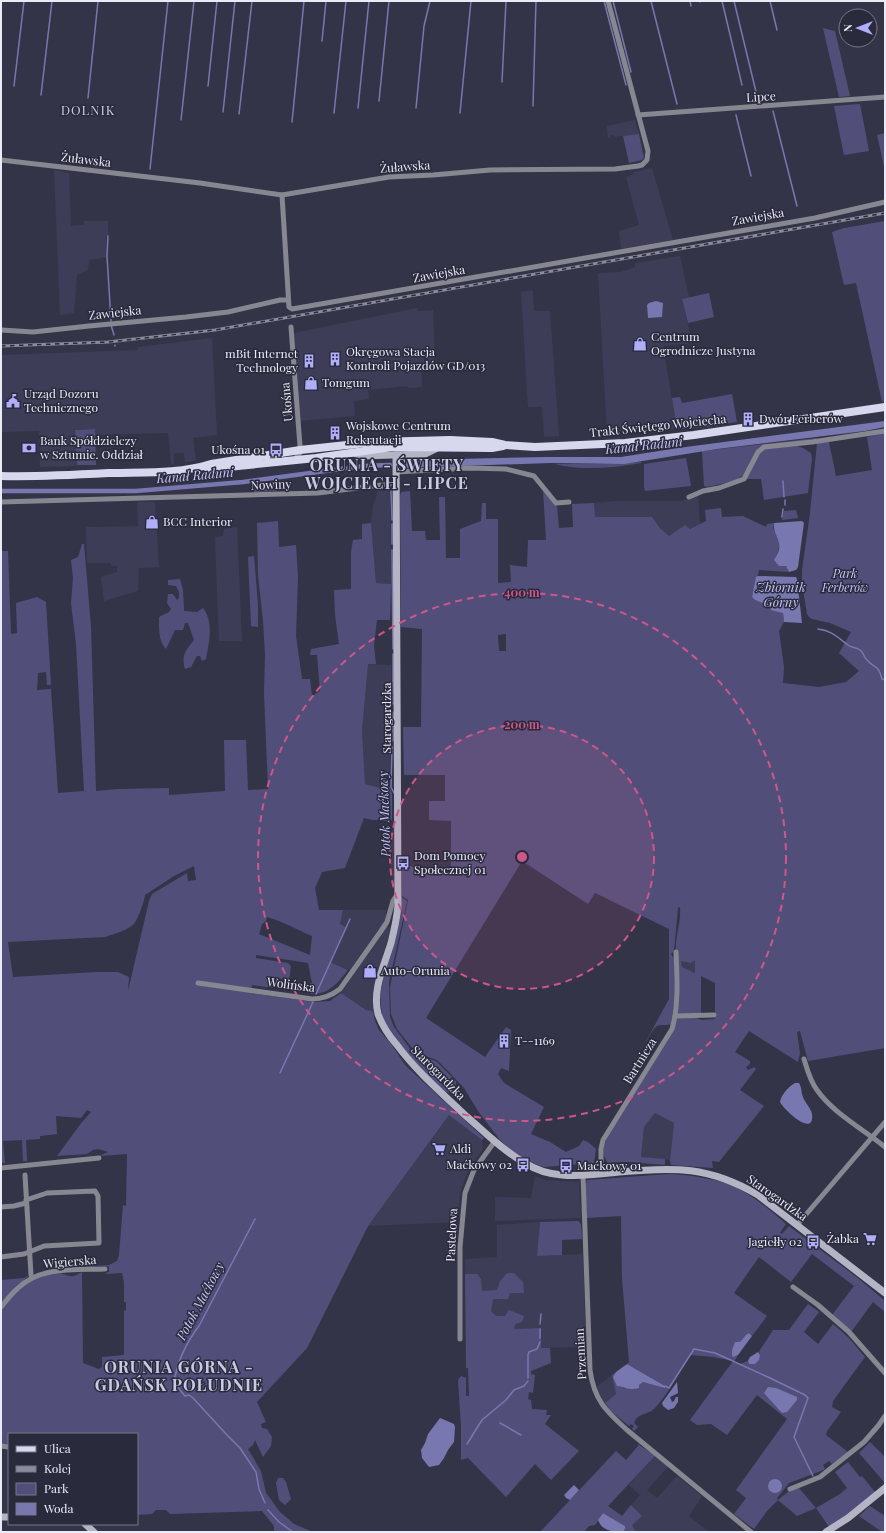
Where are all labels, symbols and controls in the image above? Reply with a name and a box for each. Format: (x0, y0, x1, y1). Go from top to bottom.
north arrow (838, 8, 878, 48)
text: N (840, 24, 855, 32)
street label: Lipce (746, 87, 776, 105)
district label: DOLNIK (61, 101, 115, 118)
street label: Żuławska (60, 148, 112, 170)
street label: Żuławska (379, 156, 431, 176)
street label: Zawiejska (730, 204, 785, 228)
street label: Zawiejska (411, 261, 466, 285)
street label: Zawiejska (88, 301, 142, 323)
place label: Centrum Ogrodnicze Justyna (651, 328, 756, 358)
shop icon: Centrum Ogrodnicze Justyna (632, 336, 648, 352)
place label: Okręgowa Stacja Kontroli Pojazdów GD/013 (346, 343, 485, 373)
place label: mBit Internet Technology (225, 345, 299, 375)
building icon: Okręgowa Stacja Kontroli Pojazdów GD/013 (327, 351, 343, 367)
building icon: mBit Internet Technology (301, 353, 317, 369)
place label: Tomgum (322, 374, 370, 390)
shop icon: Tomgum (303, 375, 319, 391)
street label: Ukośna (276, 382, 296, 422)
place label: Urząd Dozoru Technicznego (24, 385, 99, 415)
public building icon: Urząd Dozoru Technicznego (5, 393, 21, 409)
street label: Trakt Świętego Wojciecha (589, 410, 727, 440)
place label: Dwór Ferberów (759, 410, 844, 426)
building icon: Dwór Ferberów (740, 411, 756, 427)
place label: Wojskowe Centrum Rekrutacji (345, 417, 451, 447)
building icon: Wojskowe Centrum Rekrutacji (327, 425, 343, 441)
place label: Bank Spółdzielczy w Sztumie. Oddział (40, 432, 144, 462)
water label: Kanał Raduni (603, 432, 685, 457)
bank icon: Bank Spółdzielczy w Sztumie. Oddział (21, 440, 37, 456)
place label: Ukośna 01 (211, 441, 266, 457)
bus stop icon: Ukośna 01 (268, 442, 284, 458)
district label: ORUNIA - ŚWIĘTY WOJCIECH - LIPCE (304, 454, 469, 493)
water label: Kanał Raduni (154, 463, 235, 486)
street label: Nowiny (250, 475, 292, 493)
place label: BCC Interior (163, 513, 233, 529)
shop icon: BCC Interior (144, 514, 160, 530)
park label: Park Ferberów (821, 565, 868, 595)
water label: Zbiornik Górny (755, 578, 806, 610)
text: 400 m (504, 584, 540, 600)
street label: Starogardzka (378, 683, 394, 753)
text: 200 m (504, 716, 540, 732)
water label: Potok Maćkowy (374, 771, 394, 858)
place label: Dom Pomocy Społecznej 01 (414, 847, 486, 877)
centre of rings (515, 850, 529, 864)
bus stop icon: Dom Pomocy Społecznej 01 (395, 855, 411, 871)
place label: Auto-Orunia (380, 962, 450, 978)
shop icon: Auto-Orunia (362, 963, 378, 979)
street label: Wolińska (265, 973, 316, 995)
place label: T--1169 (515, 1032, 555, 1048)
building icon: T--1169 (496, 1033, 512, 1049)
street label: Bartnicza (619, 1034, 660, 1086)
street label: Starogardzka (408, 1042, 469, 1103)
place label: Aldi (449, 1140, 472, 1156)
supermarket icon: Aldi (431, 1141, 447, 1157)
place label: Maćkowy 02 (446, 1156, 512, 1172)
bus stop icon: Maćkowy 02 (515, 1157, 531, 1173)
place label: Maćkowy 01 (577, 1157, 642, 1173)
bus stop icon: Maćkowy 01 (558, 1158, 574, 1174)
street label: Starogardzka (744, 1170, 811, 1224)
street label: Pastelowa (442, 1208, 460, 1262)
place label: Żabka (827, 1230, 859, 1246)
supermarket icon: Żabka (862, 1231, 878, 1247)
place label: Jagiełły 02 (747, 1233, 802, 1249)
bus stop icon: Jagiełły 02 (805, 1234, 821, 1250)
street label: Wigierska (42, 1251, 97, 1271)
water label: Potok Maćkowy (171, 1259, 227, 1344)
street label: Przemian (571, 1328, 589, 1380)
district label: ORUNIA GÓRNA - GDAŃSK POŁUDNIE (95, 1356, 263, 1395)
legend (8, 1433, 138, 1525)
text: Ulica (44, 1440, 71, 1456)
text: Kolej (44, 1460, 71, 1476)
text: Park (44, 1480, 69, 1496)
text: Woda (43, 1500, 74, 1516)

